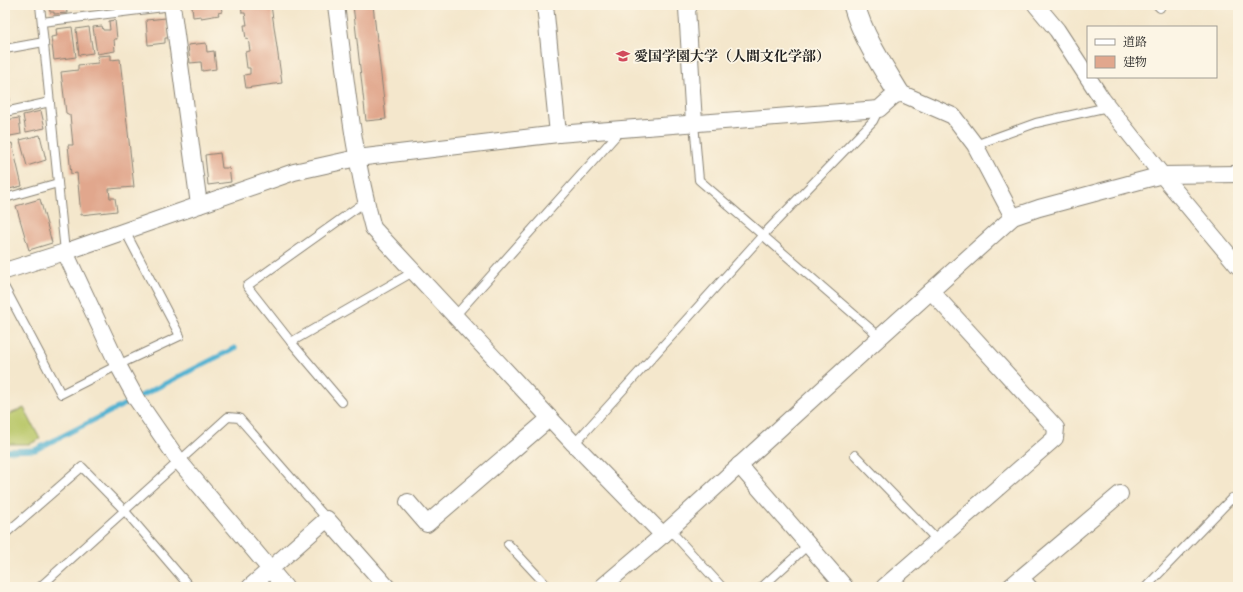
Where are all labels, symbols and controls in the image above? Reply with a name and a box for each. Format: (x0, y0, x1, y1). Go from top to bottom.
legend (1087, 26, 1217, 78)
text: 道路 (1123, 34, 1147, 49)
place label: 愛国学園大学（人間文化学部） (634, 47, 830, 65)
school or university icon: 愛国学園大学（人間文化学部） (615, 48, 631, 64)
text: 建物 (1123, 54, 1147, 69)

